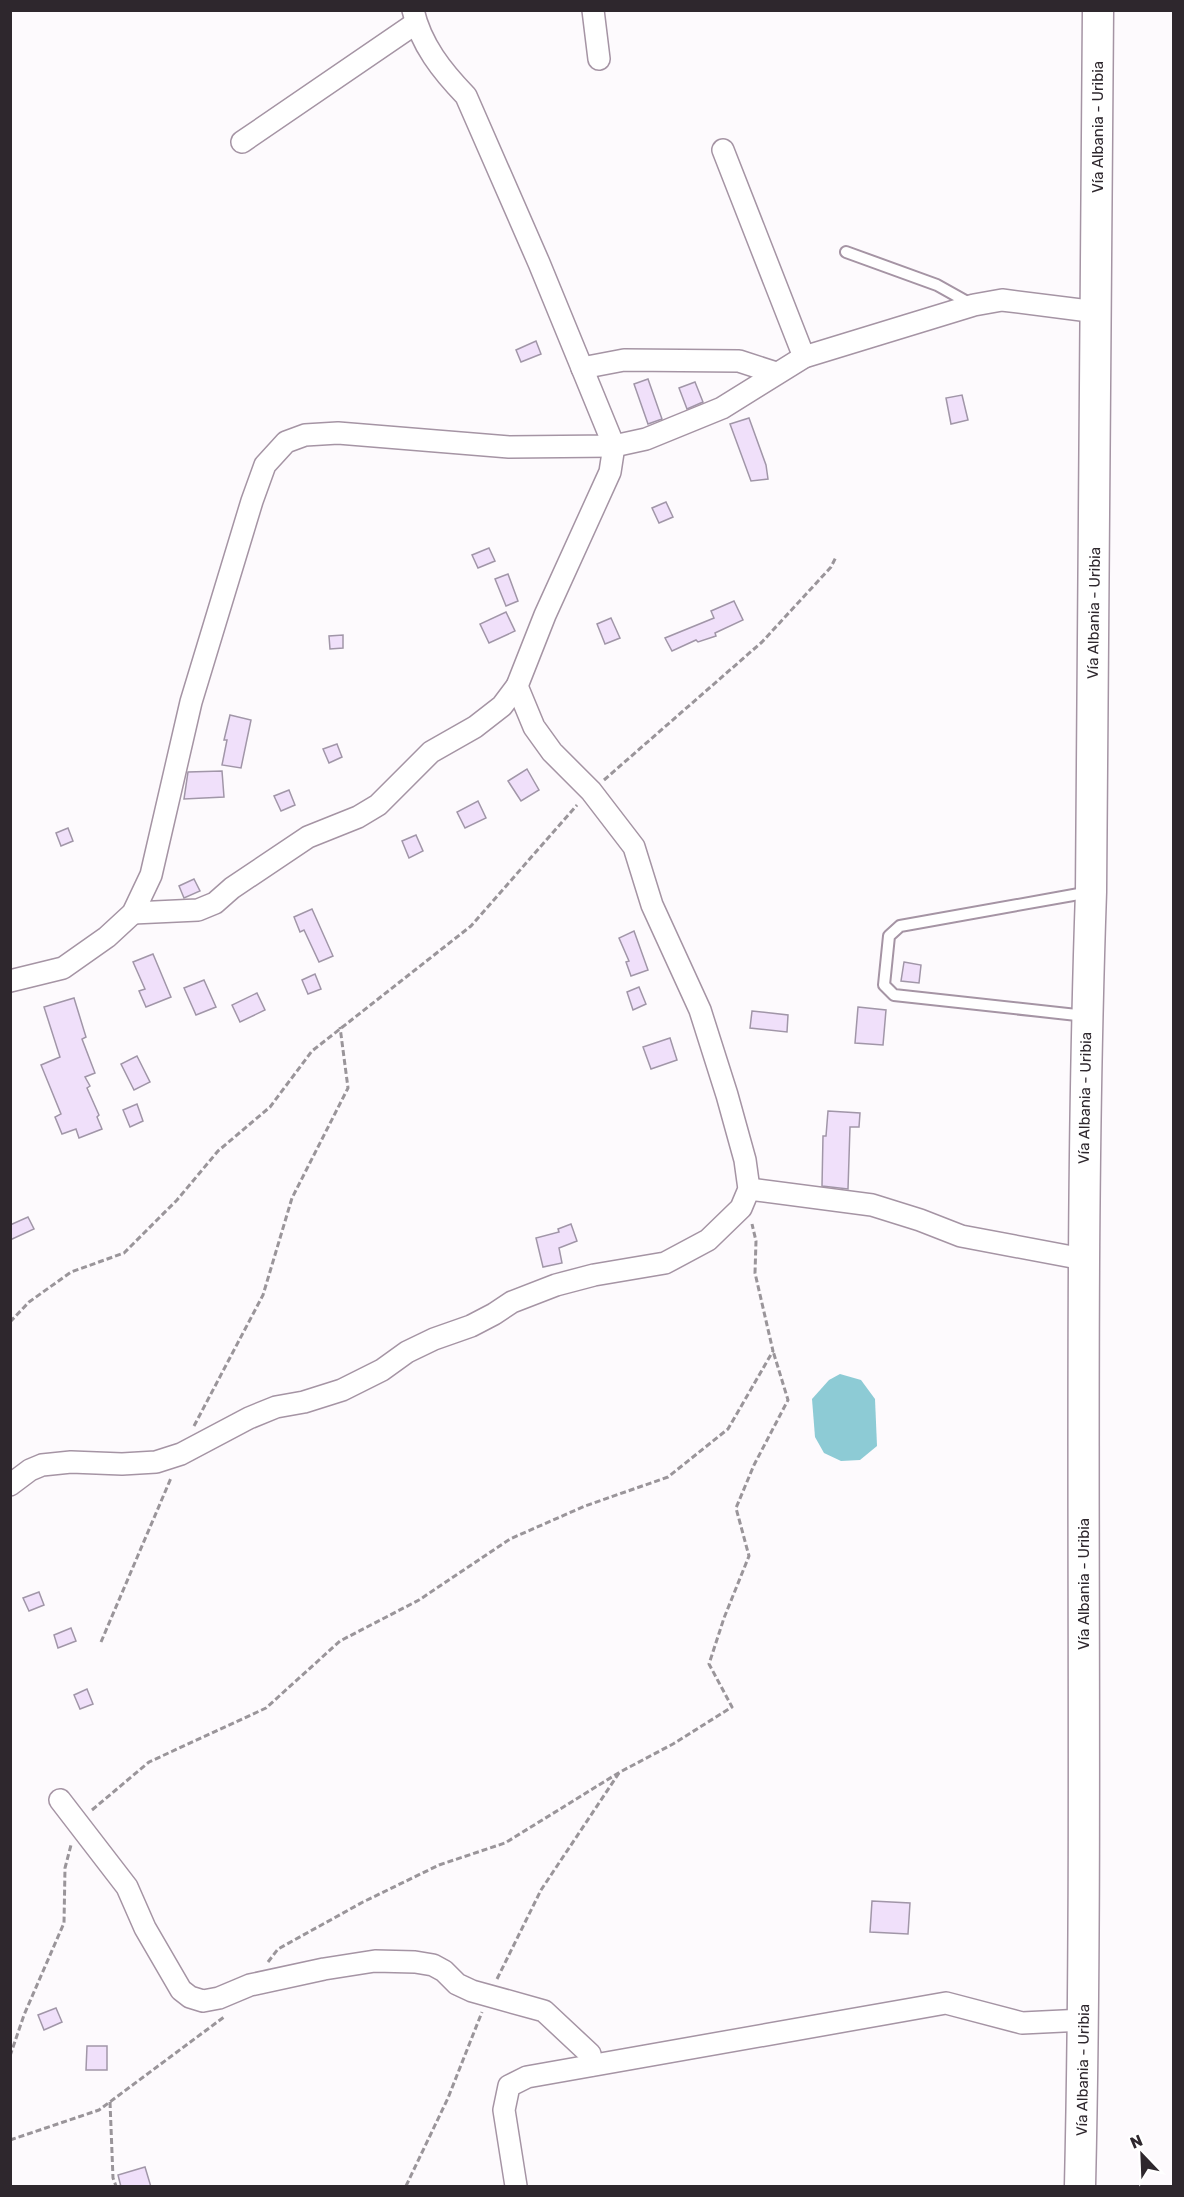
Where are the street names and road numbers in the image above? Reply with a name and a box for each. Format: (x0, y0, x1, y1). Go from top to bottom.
street label: Vía Albania - Uribia (1089, 61, 1107, 193)
street label: Vía Albania - Uribia (1084, 547, 1104, 679)
street label: Vía Albania - Uribia (1075, 1032, 1095, 1164)
street label: Vía Albania - Uribia (1075, 1518, 1093, 1650)
street label: Vía Albania - Uribia (1073, 2004, 1093, 2136)

